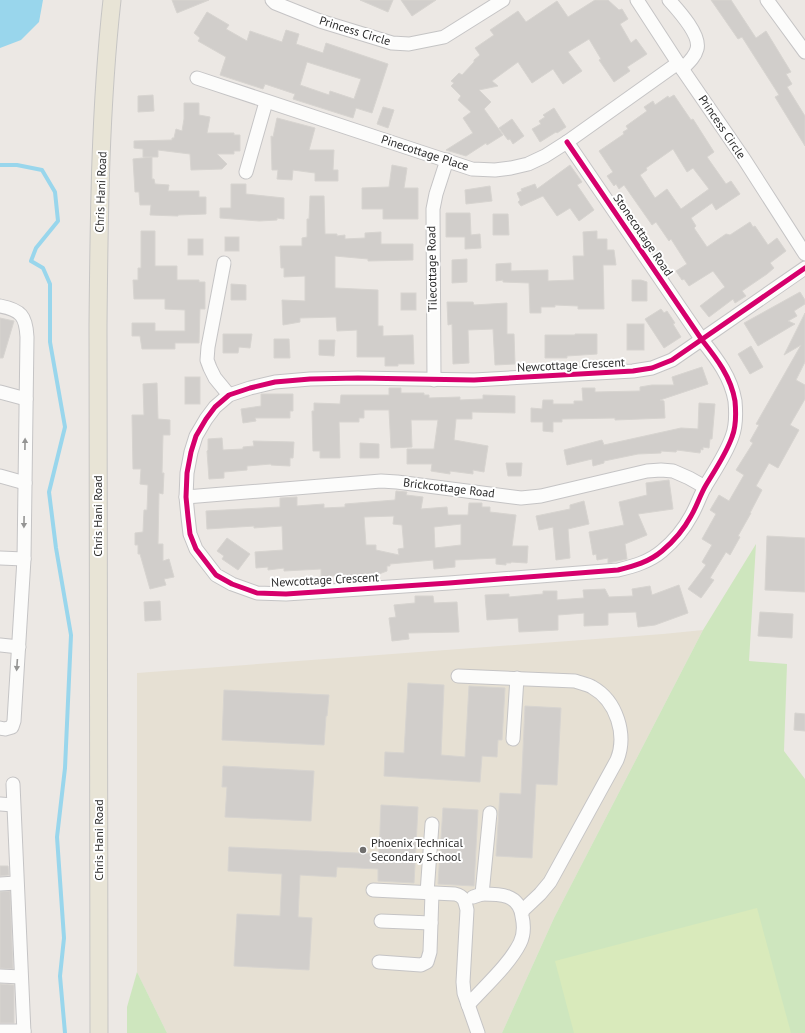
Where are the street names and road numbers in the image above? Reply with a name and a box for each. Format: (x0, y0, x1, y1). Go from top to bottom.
street label: Princess Circle (318, 13, 393, 48)
street label: Princess Circle (696, 92, 749, 162)
street label: Pinecottage Place (379, 131, 471, 174)
street label: Chris Hani Road (92, 151, 109, 233)
street label: Stonecottage Road (610, 191, 676, 279)
street label: Tilecottage Road (423, 226, 440, 312)
street label: Newcottage Crescent (517, 354, 625, 375)
street label: Brickcottage Road (402, 474, 496, 501)
street label: Chris Hani Road (90, 475, 105, 557)
street label: Newcottage Crescent (271, 569, 379, 590)
street label: Chris Hani Road (91, 799, 106, 881)

